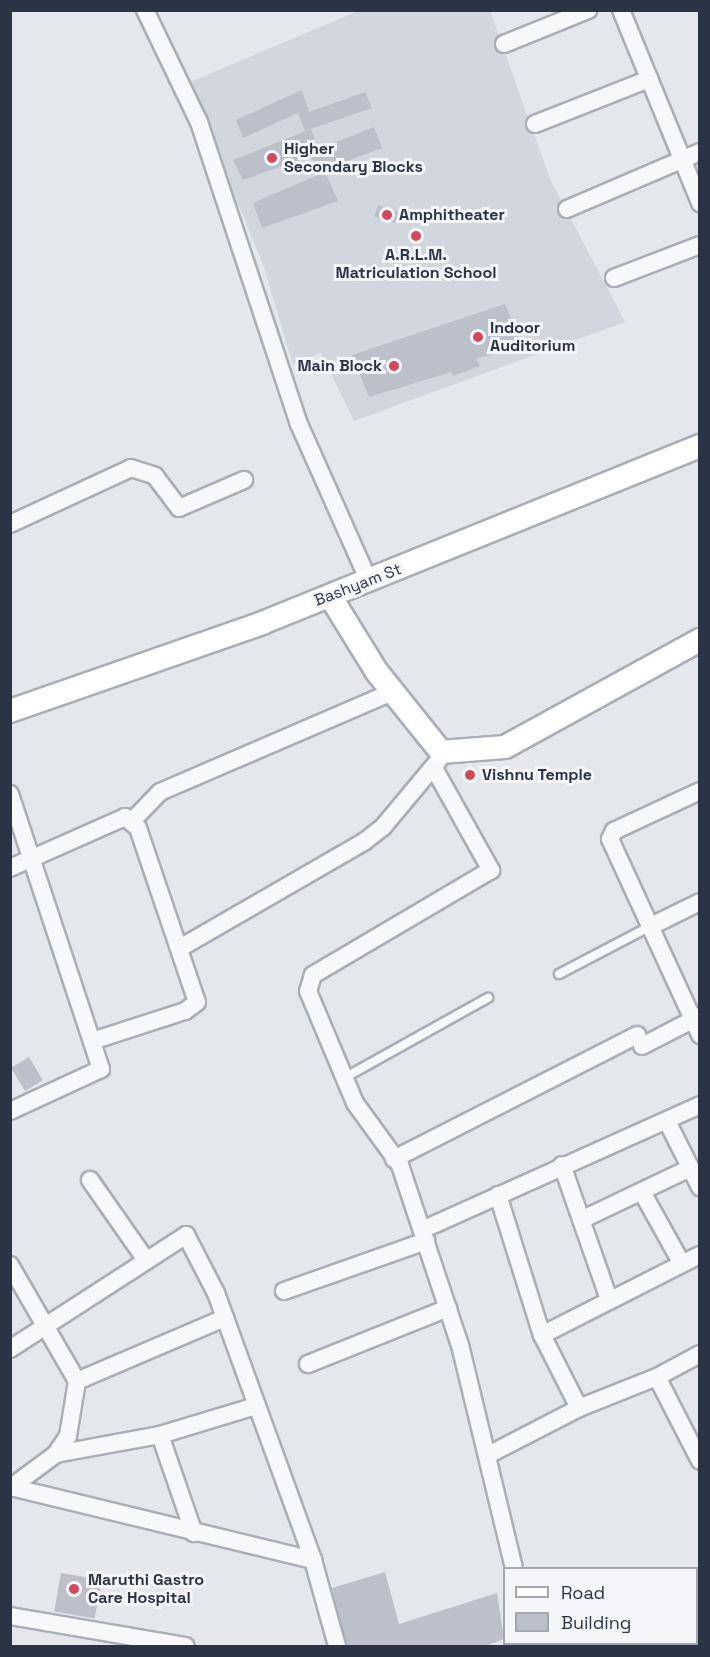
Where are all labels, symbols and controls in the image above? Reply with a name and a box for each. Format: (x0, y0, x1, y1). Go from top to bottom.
place label: Higher Secondary Blocks (284, 139, 423, 177)
marker: Higher Secondary Blocks (265, 151, 279, 165)
place label: Amphitheater (399, 205, 505, 225)
marker: Amphitheater (380, 208, 394, 222)
marker: A.R.L.M. Matriculation School (409, 229, 423, 243)
place label: A.R.L.M. Matriculation School (336, 245, 496, 283)
place label: Indoor Auditorium (490, 318, 575, 356)
marker: Indoor Auditorium (471, 330, 485, 344)
place label: Main Block (297, 356, 382, 376)
marker: Main Block (387, 359, 401, 373)
street label: Bashyam St (312, 560, 404, 610)
place label: Vishnu Temple (482, 765, 593, 785)
marker: Vishnu Temple (463, 768, 477, 782)
legend (503, 1567, 698, 1645)
place label: Maruthi Gastro Care Hospital (88, 1570, 204, 1608)
marker: Maruthi Gastro Care Hospital (65, 1580, 83, 1598)
text: Road (561, 1581, 605, 1604)
text: Building (561, 1611, 631, 1634)

